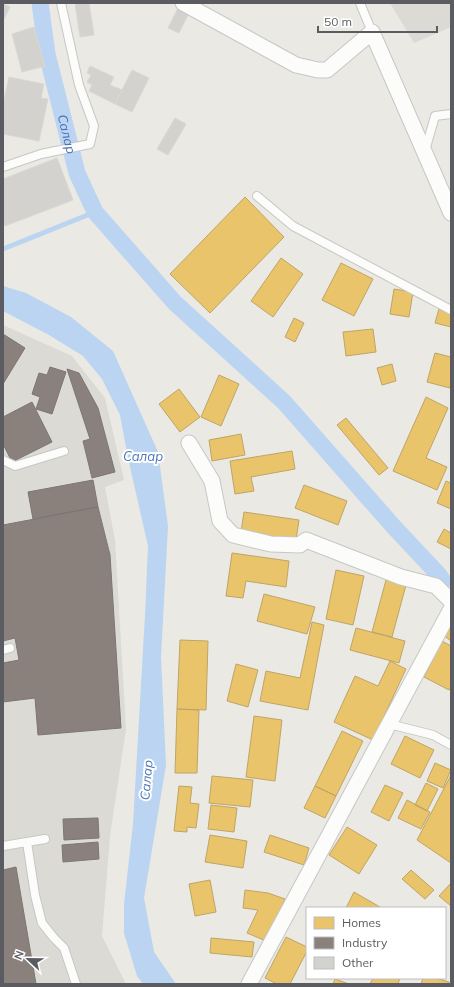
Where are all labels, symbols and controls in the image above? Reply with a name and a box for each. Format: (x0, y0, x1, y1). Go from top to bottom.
scale bar (318, 8, 437, 34)
text: 50 m (324, 14, 352, 29)
water label: Салар (54, 113, 80, 156)
water label: Салар (123, 448, 163, 464)
water label: Салар (136, 759, 156, 801)
legend (306, 907, 446, 979)
text: Homes (342, 915, 381, 930)
text: Industry (342, 935, 388, 950)
north arrow (8, 939, 48, 979)
text: N (11, 949, 27, 962)
text: Other (342, 955, 374, 970)

